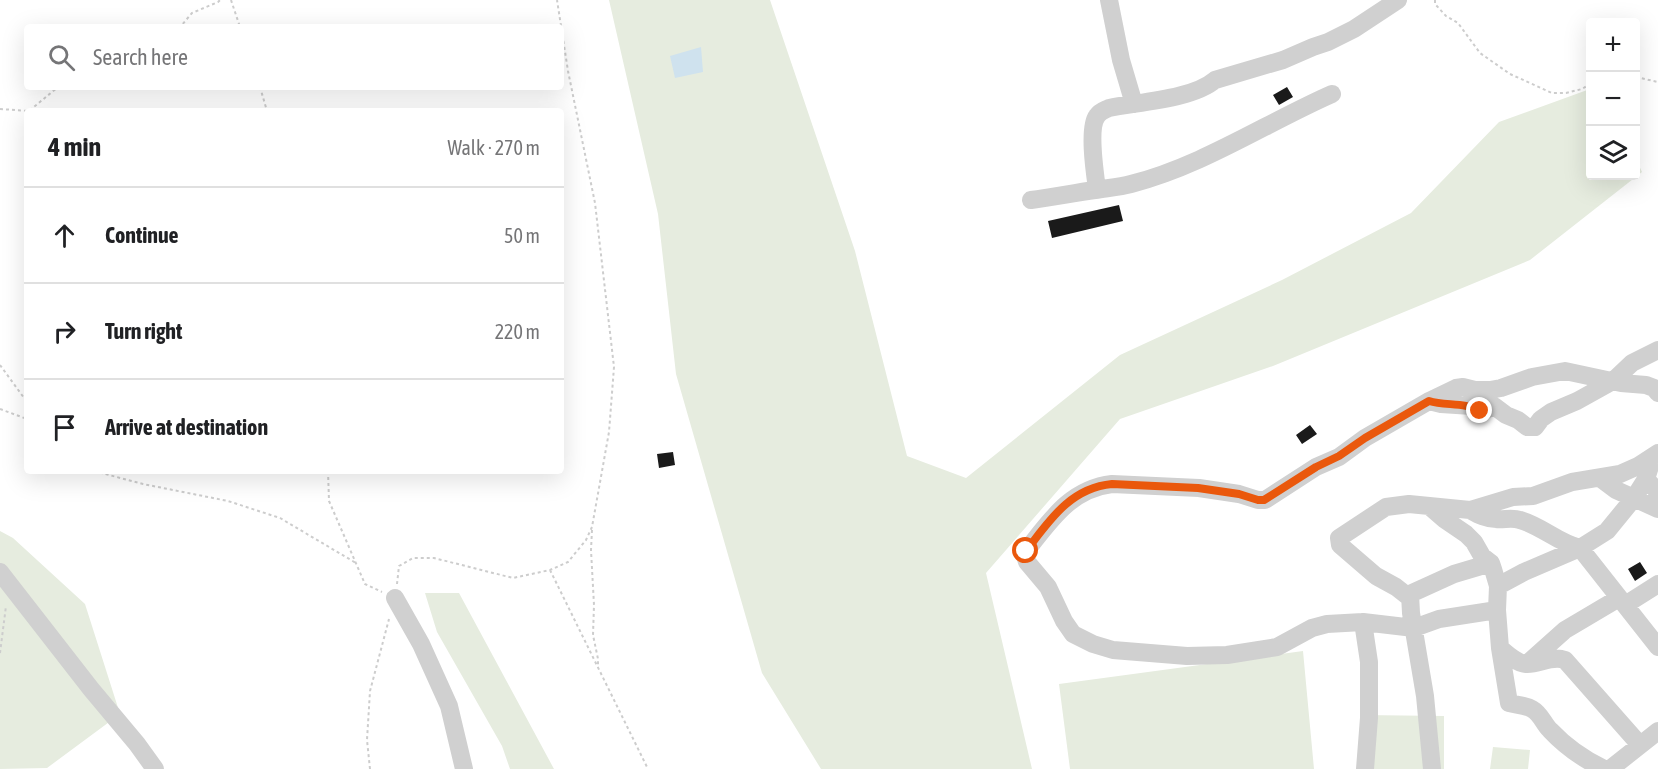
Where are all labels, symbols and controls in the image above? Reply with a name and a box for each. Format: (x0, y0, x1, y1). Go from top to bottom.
map controls (1586, 18, 1640, 180)
button: + (1586, 18, 1640, 72)
search box (24, 24, 564, 90)
icon: search (45, 41, 78, 74)
text: Search here (93, 44, 188, 70)
button: − (1586, 72, 1640, 126)
button: layers (1586, 126, 1640, 180)
text: 4 min (48, 132, 101, 162)
text: Walk · 270 m (448, 136, 540, 159)
icon: ahead (48, 219, 81, 252)
text: Continue (105, 222, 179, 248)
text: 50 m (504, 224, 540, 247)
icon: right (48, 315, 81, 348)
text: Turn right (105, 318, 182, 344)
text: 220 m (495, 320, 540, 343)
route end (1466, 397, 1492, 423)
icon: arrive (48, 411, 81, 444)
text: Arrive at destination (105, 414, 268, 440)
route start (1012, 537, 1038, 563)

